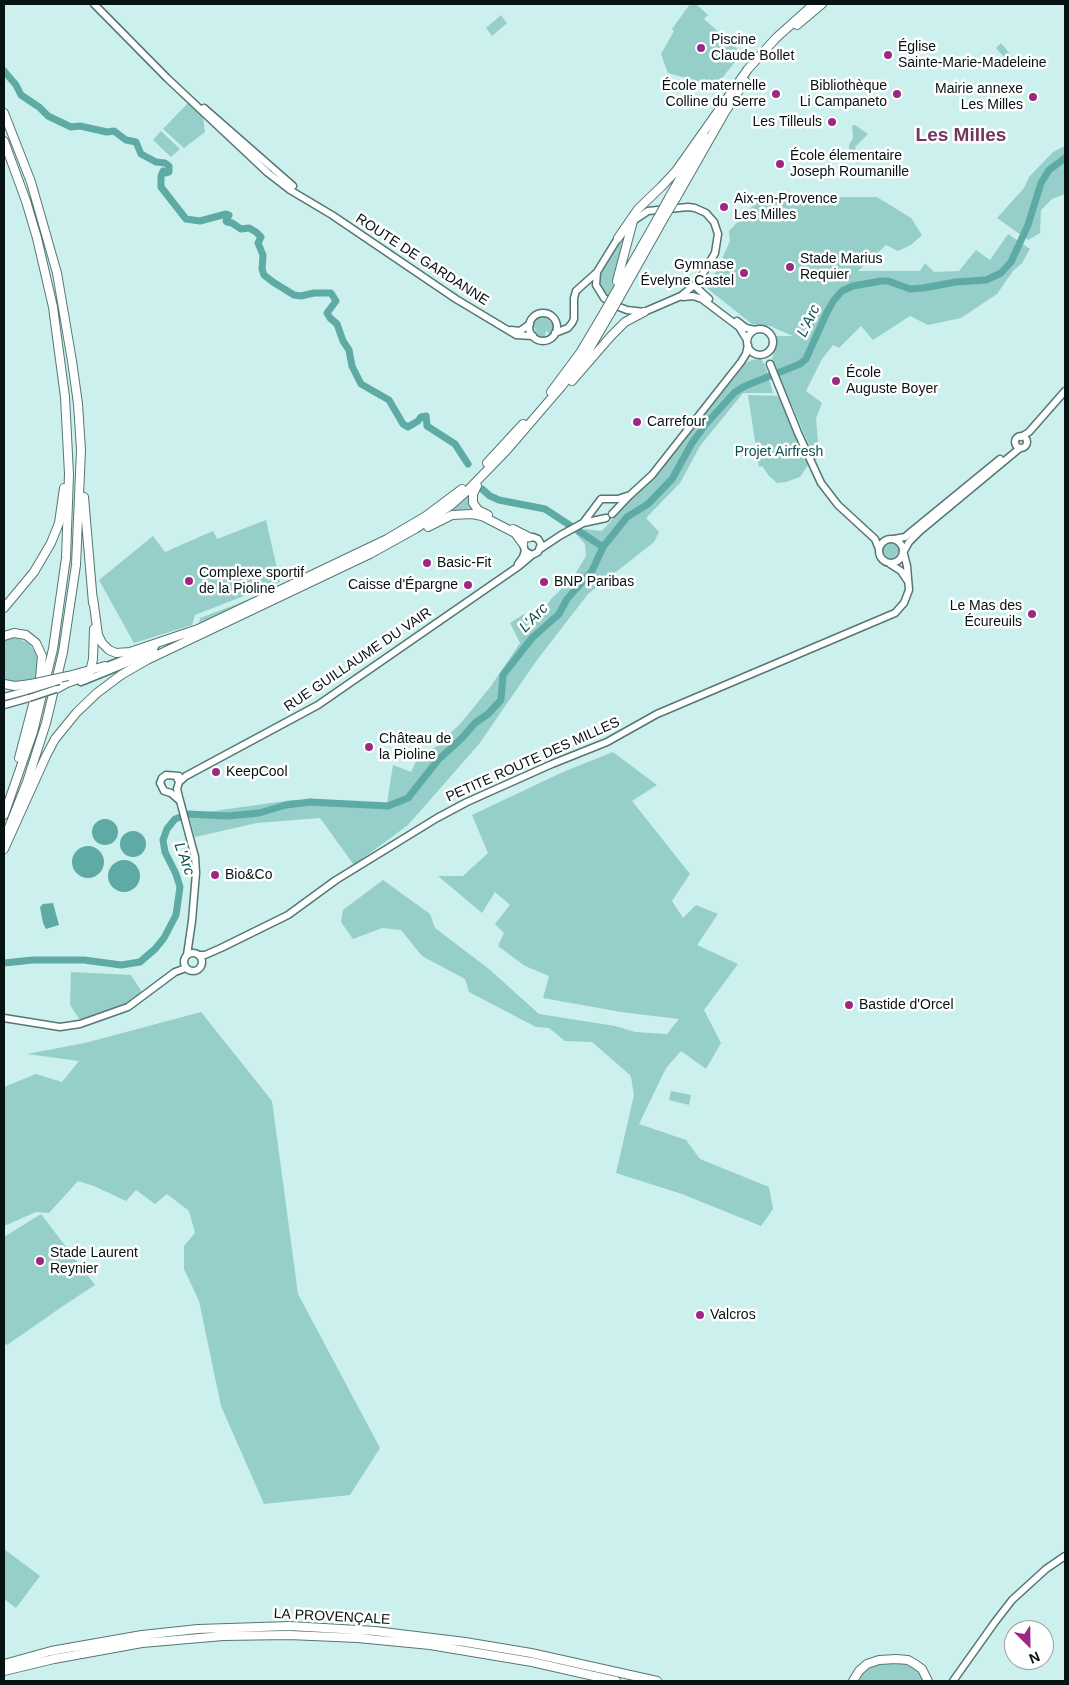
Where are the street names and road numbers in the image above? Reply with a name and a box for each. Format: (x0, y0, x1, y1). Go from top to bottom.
street label: ROUTE DE GARDANNE (352, 211, 492, 309)
street label: RUE GUILLAUME DU VAIR (281, 604, 435, 716)
street label: PETITE ROUTE DES MILLES (444, 714, 622, 806)
street label: LA PROVENÇALE (273, 1606, 391, 1628)

